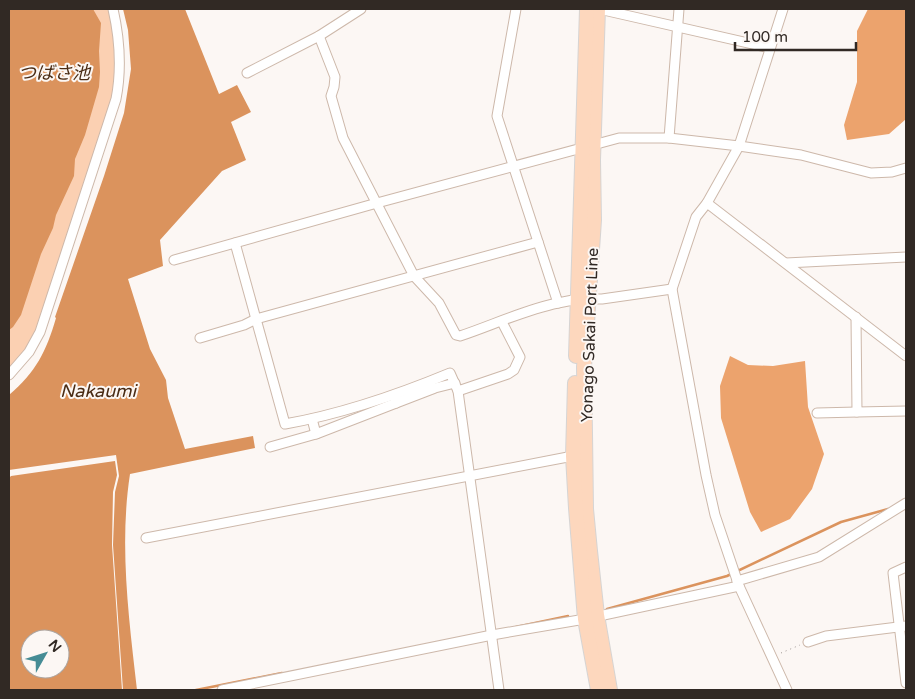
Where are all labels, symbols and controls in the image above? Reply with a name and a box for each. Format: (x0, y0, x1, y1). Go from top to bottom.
scale bar (735, 20, 856, 52)
text: 100 m (742, 28, 788, 46)
water label: つばさ池 (18, 62, 92, 84)
street label: Yonago Sakai Port Line (577, 247, 603, 423)
water label: Nakaumi (60, 380, 139, 402)
north arrow (20, 629, 70, 679)
text: N (45, 636, 65, 656)

